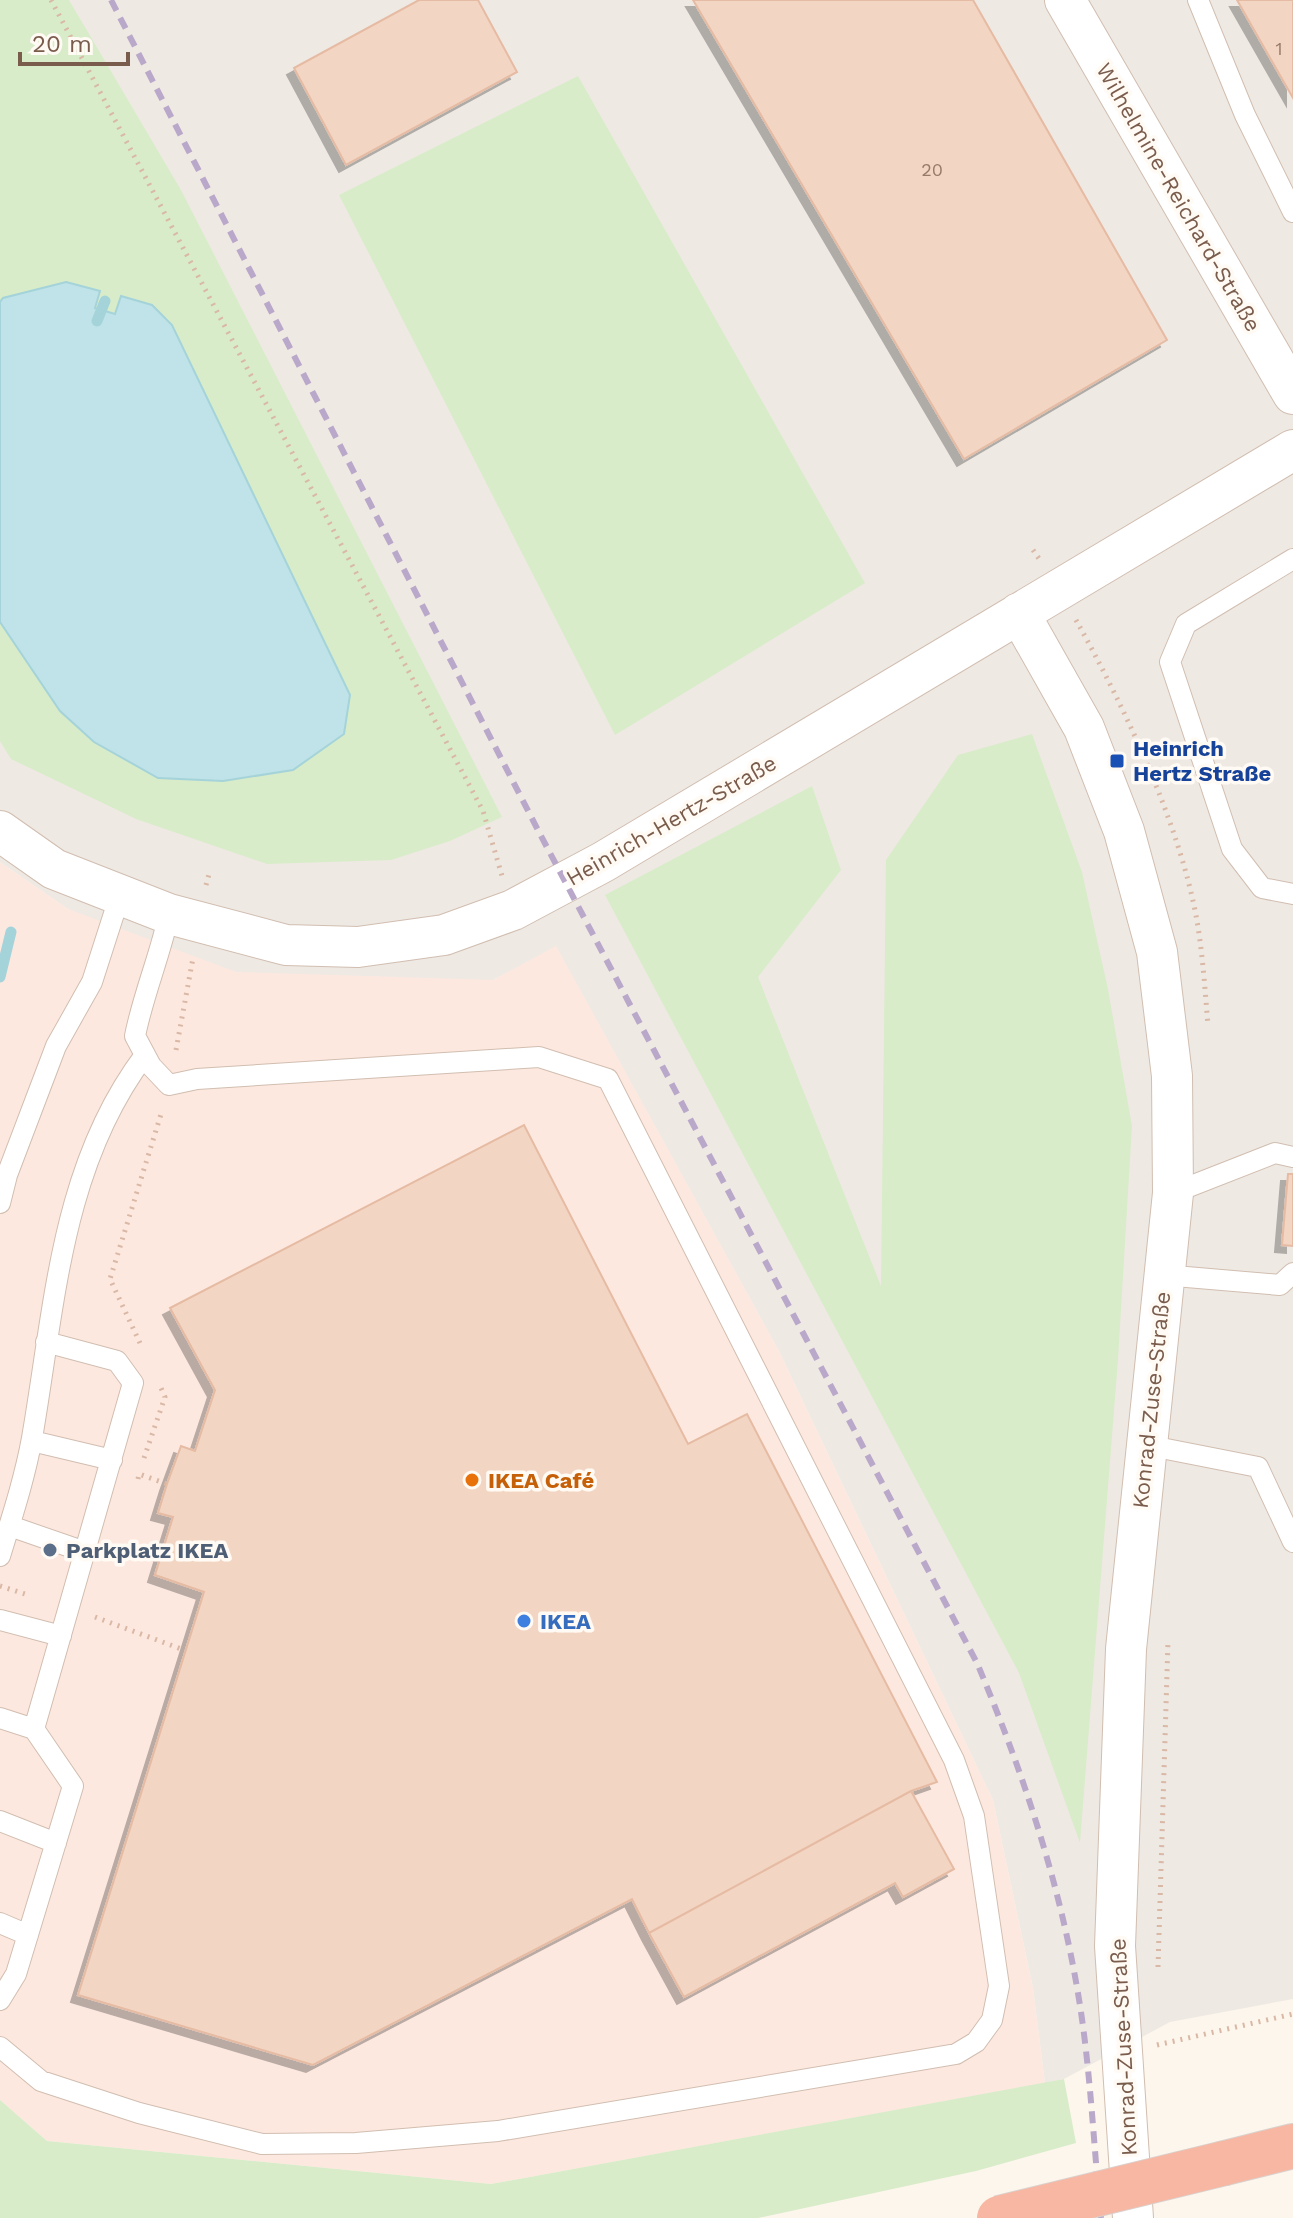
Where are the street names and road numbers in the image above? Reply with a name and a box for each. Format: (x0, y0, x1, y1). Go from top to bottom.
street label: Wilhelmine-Reichard-Straße (1091, 58, 1266, 336)
street label: Heinrich-Hertz-Straße (562, 750, 781, 891)
street label: Konrad-Zuse-Straße (1128, 1290, 1175, 1510)
street label: Konrad-Zuse-Straße (1105, 1937, 1142, 2156)

